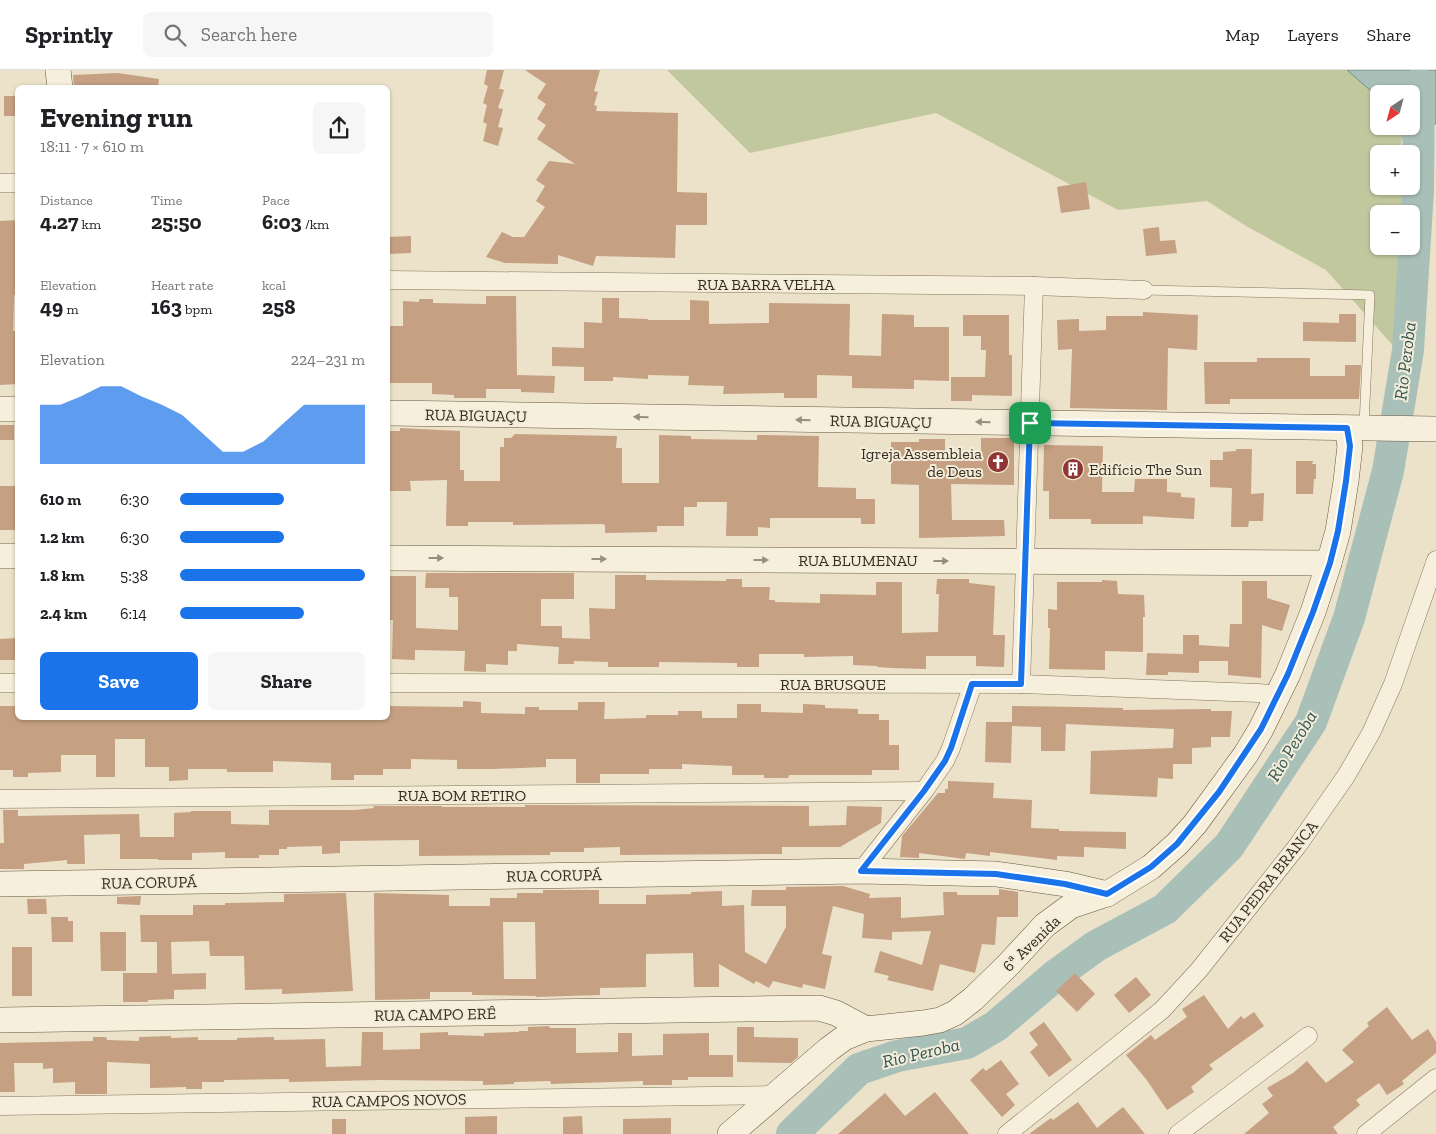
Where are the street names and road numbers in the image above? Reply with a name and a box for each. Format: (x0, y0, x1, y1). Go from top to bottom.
street label: RUA BARRA VELHA (697, 275, 835, 294)
street label: RUA BIGUAÇU (425, 405, 527, 426)
street label: RUA BIGUAÇU (830, 411, 932, 432)
street label: RUA BLUMENAU (798, 551, 918, 570)
street label: RUA BRUSQUE (780, 675, 886, 694)
street label: RUA BOM RETIRO (398, 786, 527, 805)
street label: RUA PEDRA BRANCA (1215, 816, 1322, 946)
street label: RUA CORUPÁ (506, 865, 603, 886)
street label: RUA CORUPÁ (101, 872, 198, 893)
street label: 6ª Avenida (999, 911, 1064, 976)
street label: RUA CAMPO ERÊ (374, 1004, 496, 1025)
street label: RUA CAMPOS NOVOS (311, 1090, 467, 1111)

